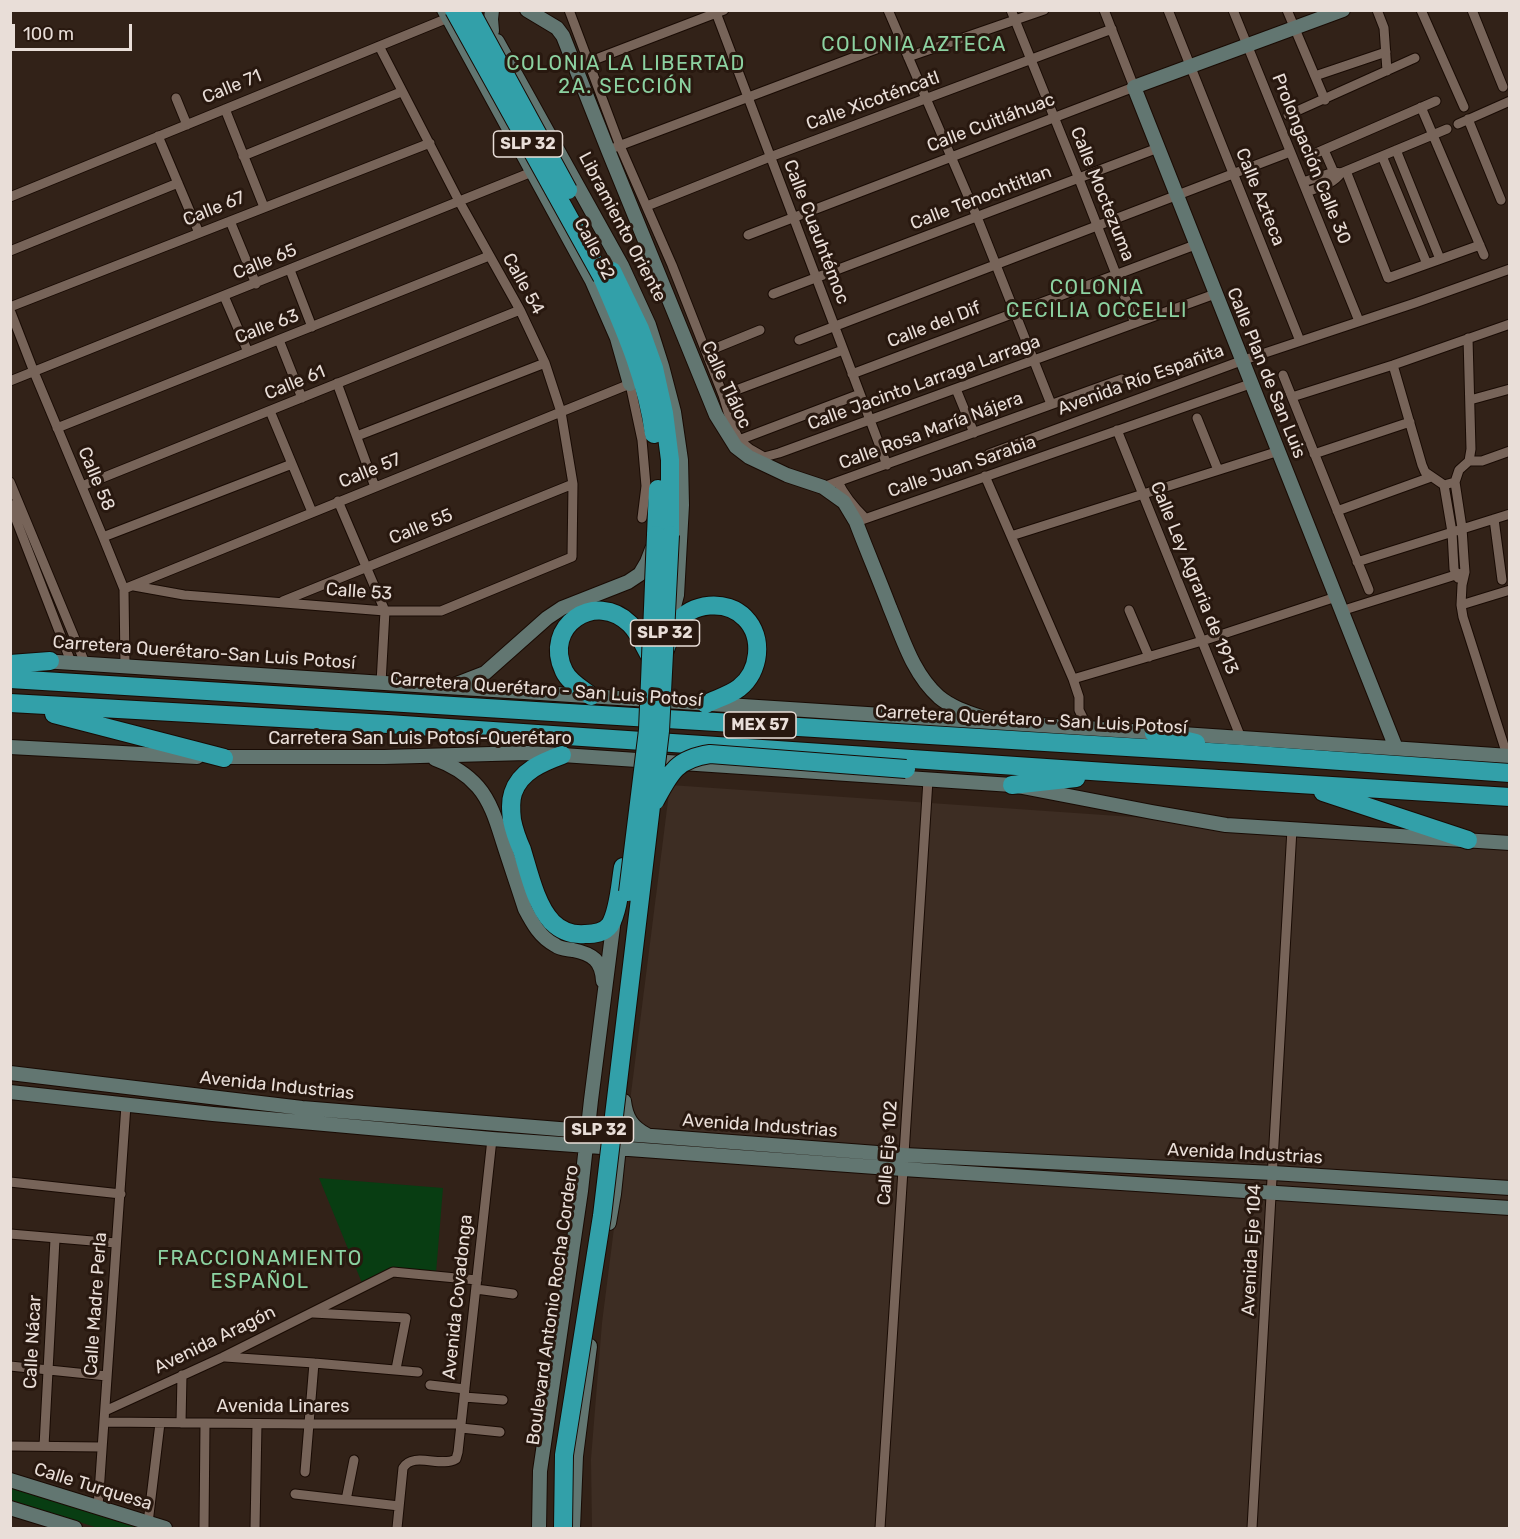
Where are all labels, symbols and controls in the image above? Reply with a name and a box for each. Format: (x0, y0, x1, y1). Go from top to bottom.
scale bar (15, 12, 135, 50)
text: 100 m (23, 23, 74, 45)
district label: COLONIA AZTECA (821, 33, 1007, 57)
district label: COLONIA LA LIBERTAD 2A. SECCIÓN (506, 52, 746, 99)
street label: Calle 71 (199, 65, 265, 109)
street label: Calle Xicoténcatl (803, 67, 943, 135)
street label: Prolongación Calle 30 (1267, 70, 1355, 248)
street label: Calle Cuitláhuac (924, 89, 1058, 157)
street label: Calle Moctezuma (1065, 124, 1139, 264)
road number: SLP 32 (494, 131, 562, 157)
street label: Calle Azteca (1231, 145, 1289, 249)
street label: Libramiento Oriente (573, 149, 671, 305)
street label: Calle Cuauhtémoc (779, 157, 853, 307)
street label: Calle Tenochtitlan (907, 161, 1055, 235)
street label: Calle 67 (180, 187, 248, 231)
street label: Calle 52 (569, 215, 619, 283)
street label: Calle 65 (230, 239, 300, 285)
street label: Calle 54 (497, 249, 549, 319)
district label: COLONIA CECILIA OCCELLI (1006, 276, 1188, 323)
street label: Calle Plan de San Luis (1222, 284, 1310, 462)
street label: Calle del Dif (884, 297, 984, 353)
street label: Calle 63 (232, 305, 302, 349)
street label: Calle Jacinto Larraga Larraga (805, 331, 1043, 435)
street label: Calle Tláloc (696, 338, 756, 432)
street label: Avenida Río Españita (1055, 340, 1227, 420)
street label: Calle 61 (262, 361, 328, 405)
street label: Calle Rosa María Nájera (836, 388, 1026, 474)
street label: Calle Juan Sarabia (885, 431, 1039, 503)
street label: Calle 58 (73, 444, 119, 514)
street label: Calle 57 (336, 449, 404, 493)
street label: Calle Ley Agraria de 1913 (1145, 478, 1243, 678)
street label: Calle 55 (386, 505, 456, 549)
street label: Calle 53 (325, 579, 393, 605)
road number: SLP 32 (630, 620, 700, 646)
street label: Carretera Querétaro-San Luis Potosí (52, 632, 356, 674)
street label: Carretera Querétaro - San Luis Potosí (389, 668, 703, 712)
street label: Carretera Querétaro - San Luis Potosí (874, 701, 1188, 739)
road number: MEX 57 (724, 712, 796, 738)
street label: Carretera San Luis Potosí-Querétaro (268, 728, 572, 750)
street label: Avenida Industrias (199, 1067, 355, 1105)
street label: Calle Eje 102 (874, 1100, 902, 1206)
street label: Avenida Industrias (682, 1110, 838, 1142)
road number: SLP 32 (564, 1117, 634, 1143)
street label: Avenida Industrias (1167, 1139, 1323, 1169)
street label: Boulevard Antonio Rocha Cordero (523, 1163, 583, 1447)
street label: Avenida Eje 104 (1238, 1184, 1266, 1316)
street label: Avenida Covadonga (439, 1213, 477, 1381)
street label: Calle Madre Perla (80, 1231, 112, 1377)
district label: FRACCIONAMIENTO ESPAÑOL (157, 1247, 363, 1294)
street label: Calle Nácar (20, 1294, 46, 1390)
street label: Avenida Aragón (151, 1301, 279, 1379)
street label: Avenida Linares (217, 1396, 349, 1418)
street label: Calle Turquesa (31, 1459, 155, 1515)

